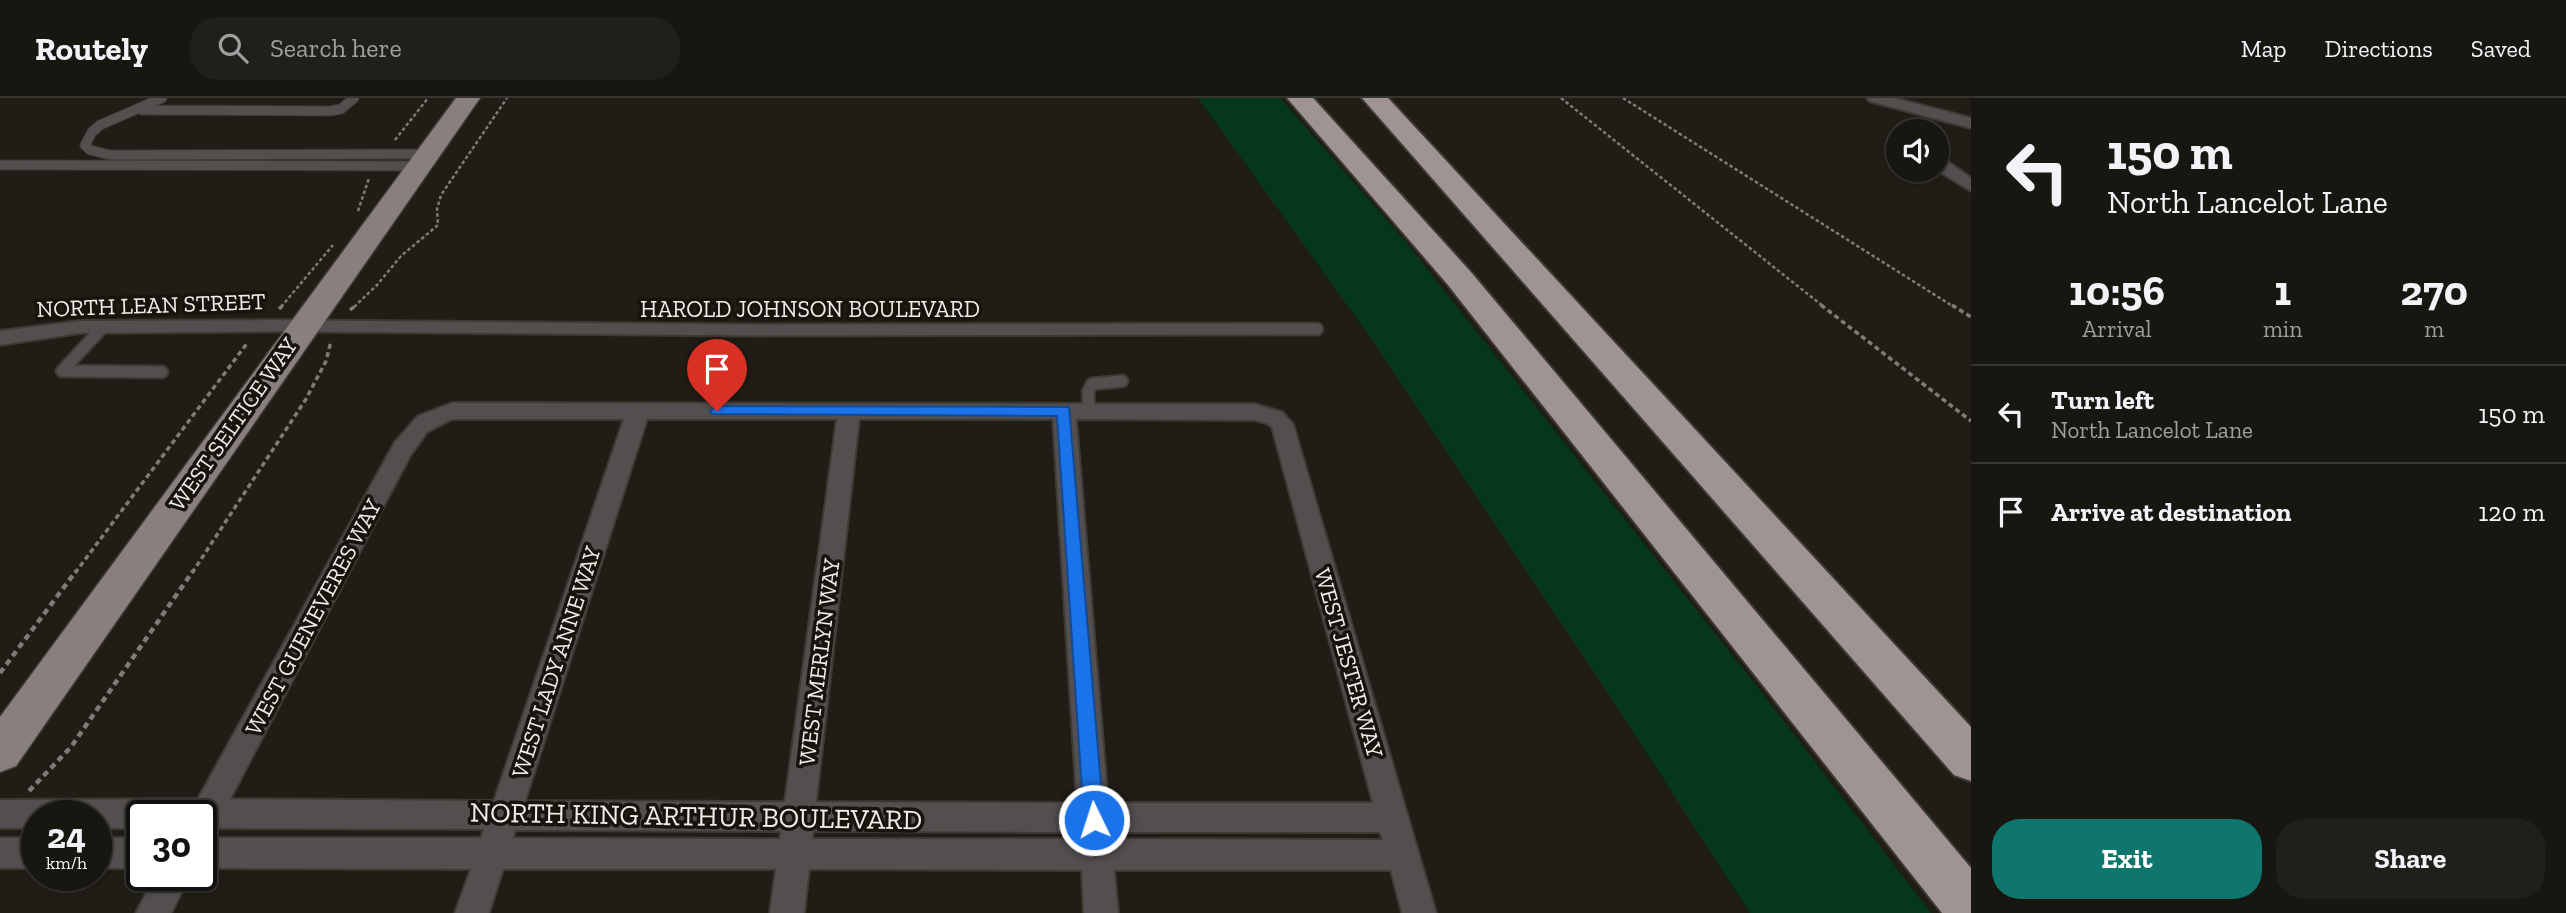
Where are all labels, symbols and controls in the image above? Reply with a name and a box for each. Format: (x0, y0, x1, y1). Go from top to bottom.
search box (190, 17, 680, 80)
text: Routely (35, 29, 148, 68)
icon: search (214, 29, 252, 67)
text: Search here (270, 32, 402, 64)
text: Map (2241, 34, 2287, 63)
text: Directions (2325, 34, 2433, 63)
text: Saved (2471, 34, 2531, 63)
map controls (1886, 119, 1949, 182)
button: sound (1886, 119, 1949, 182)
text: 150 m (2107, 123, 2233, 182)
icon: left (1992, 126, 2083, 217)
text: North Lancelot Lane (2107, 183, 2388, 221)
text: 10:56 (2069, 265, 2165, 316)
text: 1 (2274, 265, 2291, 316)
text: 270 (2400, 265, 2468, 316)
street label: NORTH LEAN STREET (36, 287, 266, 323)
street label: HAROLD JOHNSON BOULEVARD (640, 295, 980, 323)
text: Arrival (2082, 315, 2152, 343)
text: min (2263, 315, 2302, 343)
text: m (2424, 315, 2444, 343)
street label: WEST SELTICE WAY (163, 331, 304, 516)
pin (687, 339, 747, 411)
icon: arrive (698, 350, 736, 388)
text: Turn left (2051, 384, 2154, 416)
icon: left (1992, 395, 2030, 433)
text: 150 m (2478, 398, 2545, 430)
text: North Lancelot Lane (2051, 416, 2253, 444)
icon: arrive (1992, 493, 2030, 531)
street label: WEST GUENEVERES WAY (239, 494, 388, 740)
text: Arrive at destination (2051, 496, 2291, 528)
text: 120 m (2478, 496, 2545, 528)
street label: WEST LADY ANNE WAY (505, 542, 607, 781)
street label: WEST MERLYN WAY (792, 556, 846, 767)
street label: WEST JESTER WAY (1309, 565, 1390, 762)
position arrow (1057, 783, 1131, 857)
street label: NORTH KING ARTHUR BOULEVARD (470, 796, 922, 836)
speed limit sign: 30 (126, 800, 217, 891)
text: 24 (47, 815, 86, 857)
button: Exit (1992, 819, 2262, 899)
button: Share (2276, 819, 2545, 899)
text: km/h (46, 852, 87, 874)

